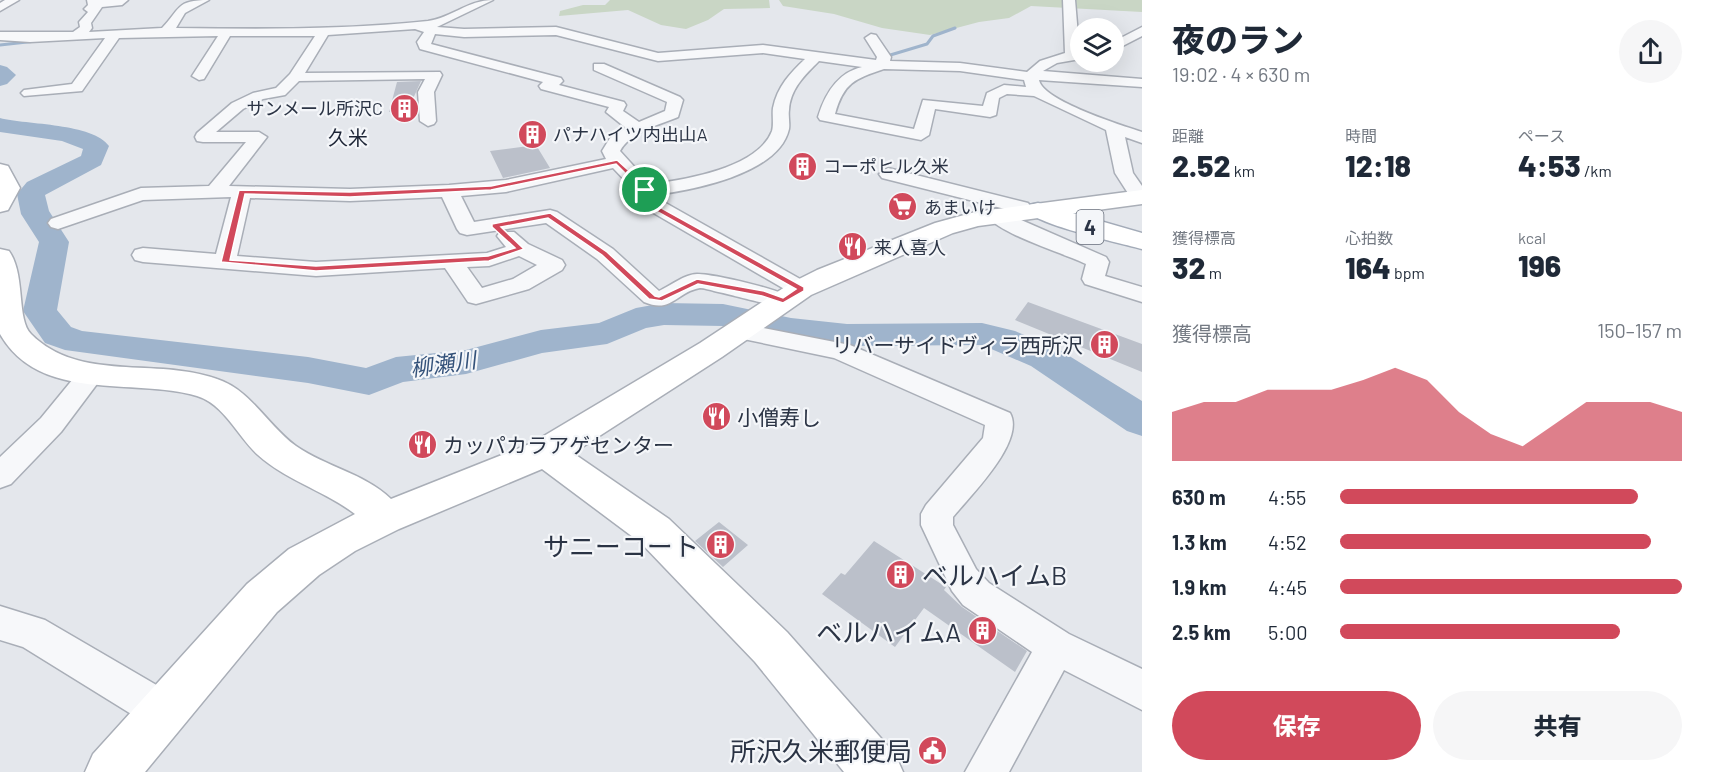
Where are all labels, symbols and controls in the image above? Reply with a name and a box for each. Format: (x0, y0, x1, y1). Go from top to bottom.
map controls (1070, 18, 1124, 72)
button: layers (1070, 18, 1124, 72)
text: 夜のラン (1172, 19, 1304, 59)
button: share (1619, 20, 1682, 83)
text: 19:02 · 4 × 630 m (1172, 62, 1310, 86)
building icon: サンメール所沢C (388, 92, 420, 124)
place label: サンメール所沢C (247, 97, 383, 119)
building icon: パナハイツ内出山A (516, 118, 548, 150)
place label: パナハイツ内出山A (553, 123, 708, 145)
district label: 久米 (328, 125, 368, 149)
text: 距離 (1172, 126, 1204, 145)
text: 時間 (1345, 126, 1377, 145)
text: ペース (1518, 126, 1565, 145)
text: 2.52 (1172, 147, 1231, 183)
text: 12:18 (1345, 147, 1411, 183)
text: 4:53 (1518, 147, 1581, 183)
building icon: コーポヒル久米 (786, 150, 818, 182)
place label: コーポヒル久米 (823, 155, 949, 177)
text: km (1231, 161, 1255, 180)
text: /km (1581, 161, 1612, 180)
pin (619, 164, 670, 215)
icon: arrive (628, 173, 661, 206)
supermarket icon: あまいけ (887, 191, 919, 223)
place label: あまいけ (924, 196, 996, 218)
road number: 4 (1076, 210, 1104, 244)
text: 獲得標高 (1172, 228, 1236, 247)
text: 心拍数 (1345, 228, 1393, 247)
text: kcal (1518, 228, 1546, 247)
restaurant icon: 来人喜人 (837, 231, 869, 263)
place label: 来人喜人 (874, 236, 946, 258)
text: 196 (1518, 247, 1561, 283)
text: 32 (1172, 249, 1205, 285)
text: 164 (1345, 249, 1391, 285)
text: m (1205, 263, 1222, 282)
text: bpm (1391, 263, 1425, 282)
text: 150–157 m (1597, 318, 1682, 342)
text: 獲得標高 (1172, 321, 1252, 345)
building icon: リバーサイドヴィラ西所沢 (1088, 328, 1120, 360)
place label: リバーサイドヴィラ西所沢 (831, 332, 1083, 357)
water label: 柳瀬川 (409, 345, 479, 380)
restaurant icon: 小僧寿し (700, 400, 732, 432)
place label: 小僧寿し (737, 404, 821, 429)
restaurant icon: カッパカラアゲセンター (406, 428, 438, 460)
place label: カッパカラアゲセンター (443, 432, 674, 457)
text: 630 m (1172, 485, 1226, 509)
text: 4:55 (1268, 485, 1306, 509)
building icon: サニーコート (704, 529, 736, 561)
place label: サニーコート (543, 530, 699, 561)
text: 1.3 km (1172, 530, 1227, 554)
text: 4:52 (1268, 530, 1307, 554)
building icon: ベルハイムB (885, 558, 917, 590)
place label: ベルハイムB (922, 559, 1067, 590)
text: 1.9 km (1172, 575, 1226, 599)
text: 4:45 (1268, 575, 1307, 599)
building icon: ベルハイムA (966, 615, 998, 647)
place label: ベルハイムA (816, 616, 961, 647)
text: 2.5 km (1172, 620, 1231, 644)
text: 5:00 (1268, 620, 1308, 644)
button: 保存 (1172, 691, 1421, 760)
button: 共有 (1433, 691, 1682, 760)
public building icon: 所沢久米郵便局 (917, 734, 949, 766)
place label: 所沢久米郵便局 (730, 735, 912, 766)

